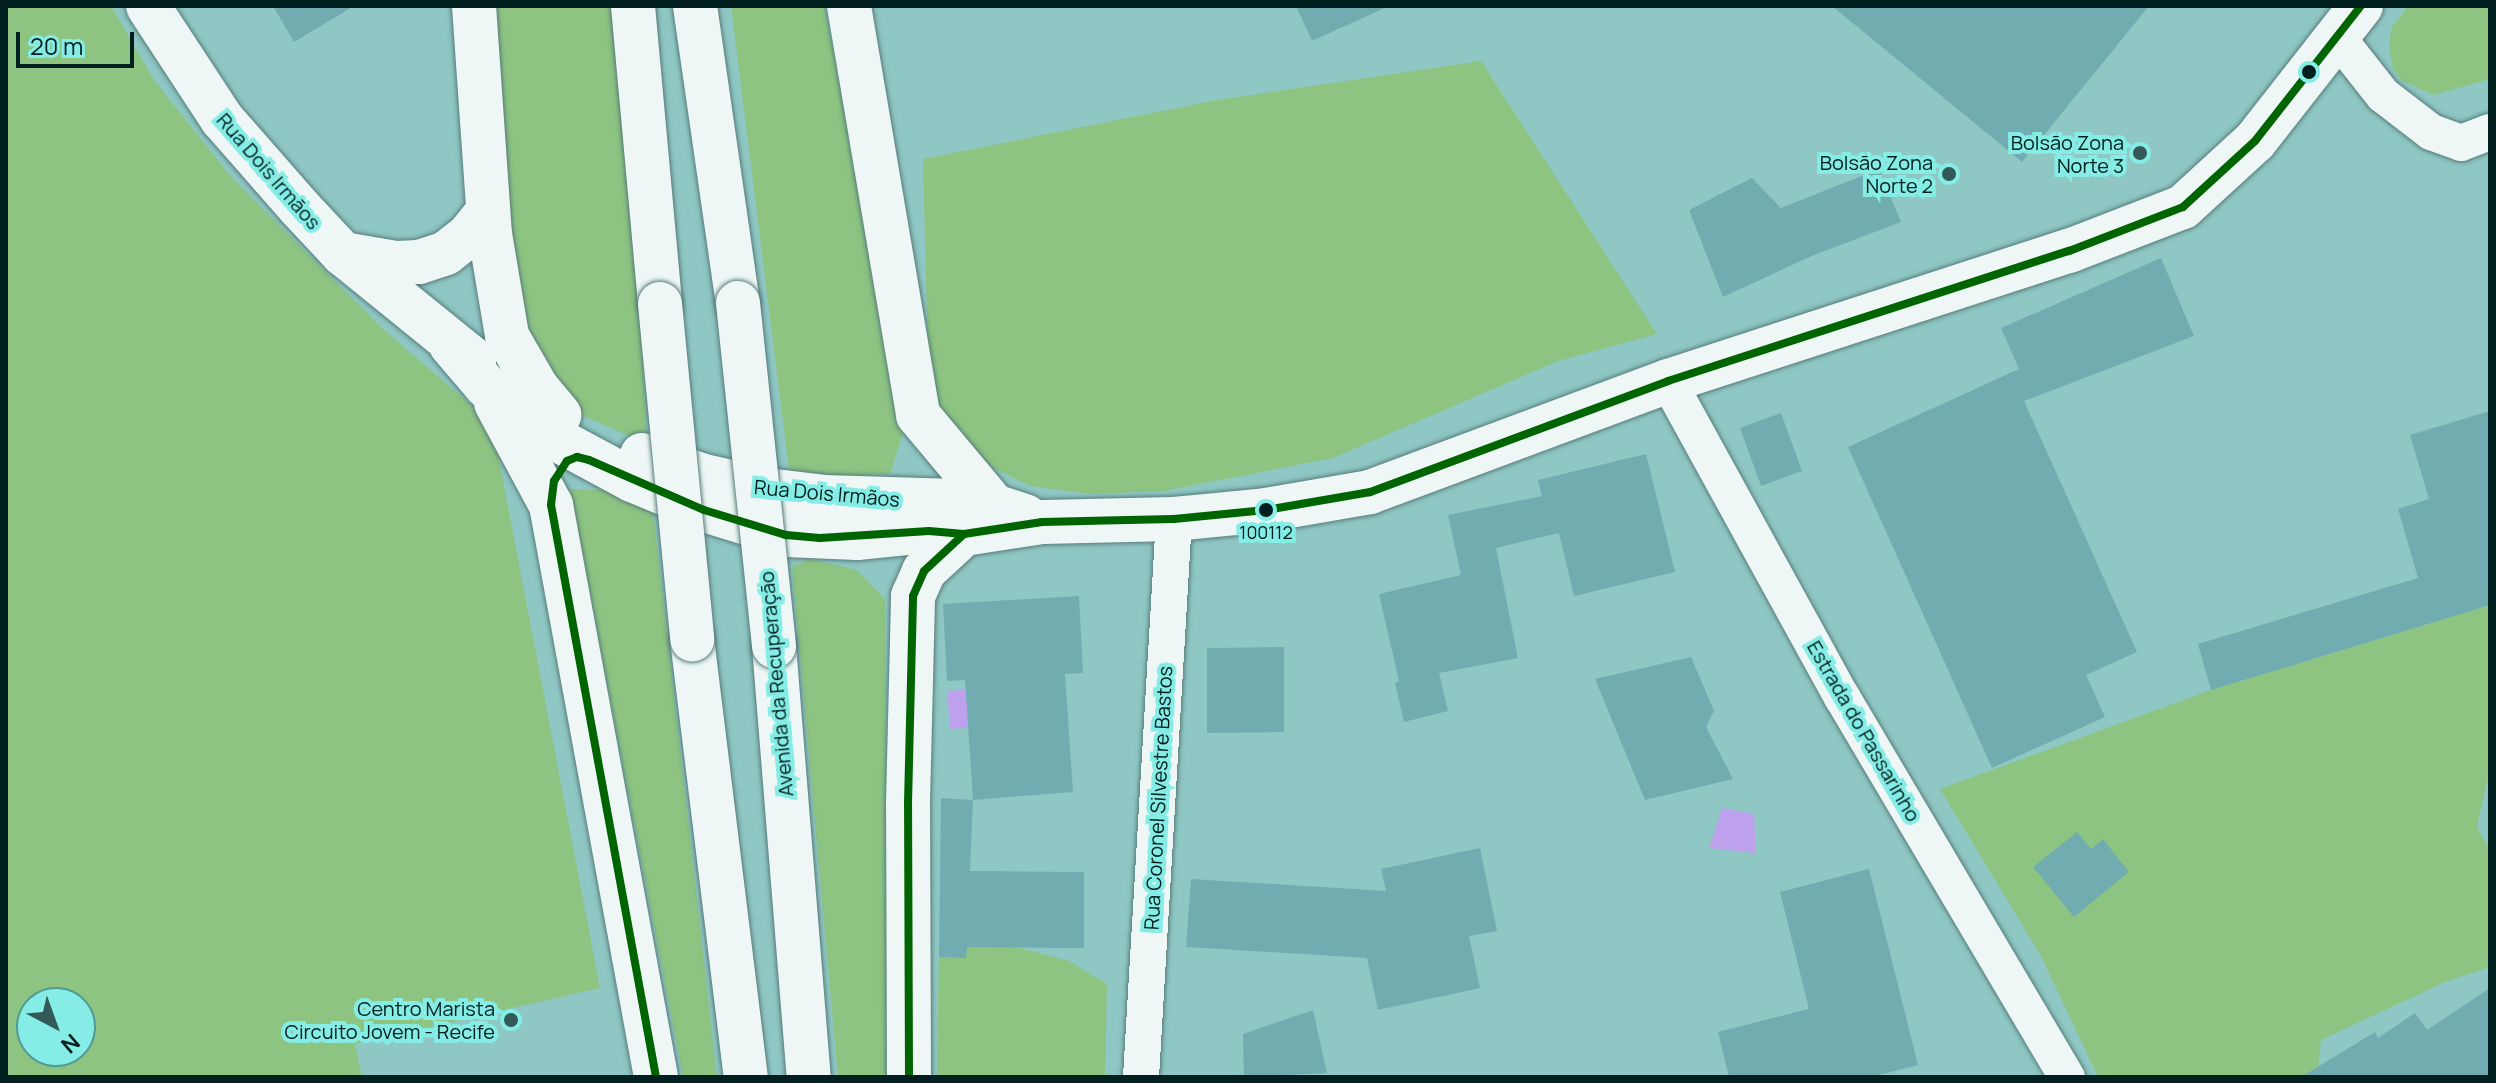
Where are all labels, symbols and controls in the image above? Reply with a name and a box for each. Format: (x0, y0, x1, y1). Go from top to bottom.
scale bar (20, 16, 138, 66)
text: 20 m (30, 29, 83, 62)
unlabelled marker (2301, 64, 2317, 80)
street label: Rua Dois Irmãos (212, 108, 326, 234)
place label: Bolsão Zona Norte 3 (2011, 130, 2124, 177)
marker: Bolsão Zona Norte 3 (2131, 144, 2149, 162)
place label: Bolsão Zona Norte 2 (1820, 150, 1933, 197)
marker: Bolsão Zona Norte 2 (1940, 165, 1958, 183)
street label: Rua Dois Irmãos (753, 475, 901, 511)
marker: 100112 (1258, 502, 1274, 518)
place label: 100112 (1239, 521, 1293, 543)
street label: Avenida da Recuperação (754, 570, 798, 798)
street label: Estrada do Passarinho (1802, 636, 1926, 826)
street label: Rua Coronel Silvestre Bastos (1139, 665, 1177, 931)
north arrow (16, 987, 96, 1067)
place label: Centro Marista Circuito Jovem - Recife (285, 996, 495, 1043)
marker: Centro Marista Circuito Jovem - Recife (502, 1011, 520, 1029)
text: N (55, 1027, 86, 1060)

